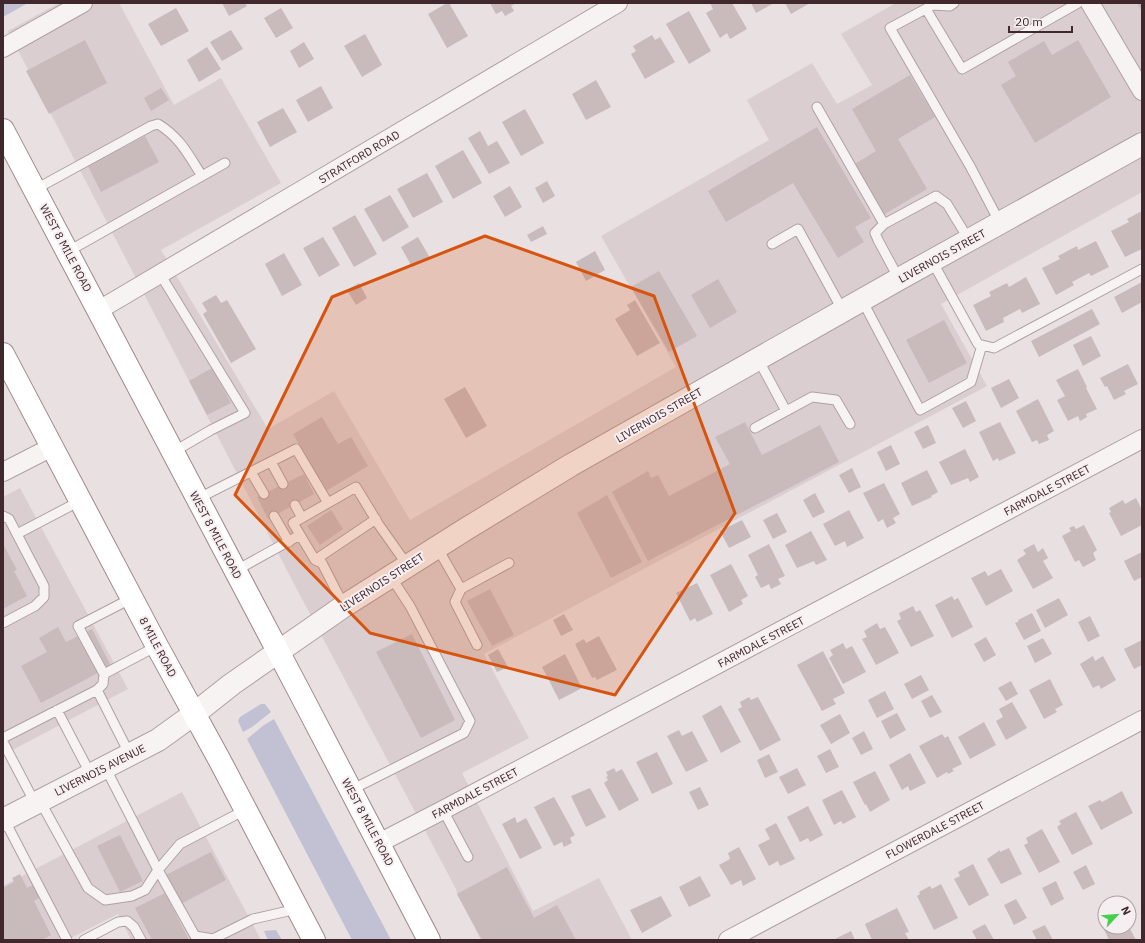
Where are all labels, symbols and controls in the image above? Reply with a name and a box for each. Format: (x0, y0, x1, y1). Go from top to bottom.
scale bar (1009, 8, 1072, 34)
text: 20 m (1015, 14, 1043, 29)
street label: STRATFORD ROAD (316, 127, 402, 187)
street label: WEST 8 MILE ROAD (37, 202, 95, 294)
street label: LIVERNOIS STREET (896, 226, 989, 286)
street label: LIVERNOIS STREET (613, 384, 705, 445)
street label: FARMDALE STREET (1001, 461, 1093, 519)
street label: WEST 8 MILE ROAD (187, 489, 245, 581)
street label: LIVERNOIS STREET (337, 549, 427, 614)
street label: FARMDALE STREET (715, 613, 807, 671)
street label: 8 MILE ROAD (136, 615, 180, 679)
street label: LIVERNOIS AVENUE (52, 741, 148, 799)
street label: FARMDALE STREET (429, 764, 521, 822)
street label: WEST 8 MILE ROAD (339, 776, 397, 868)
street label: FLOWERDALE STREET (883, 798, 987, 862)
north arrow (1097, 895, 1137, 935)
text: N (1118, 904, 1134, 917)

